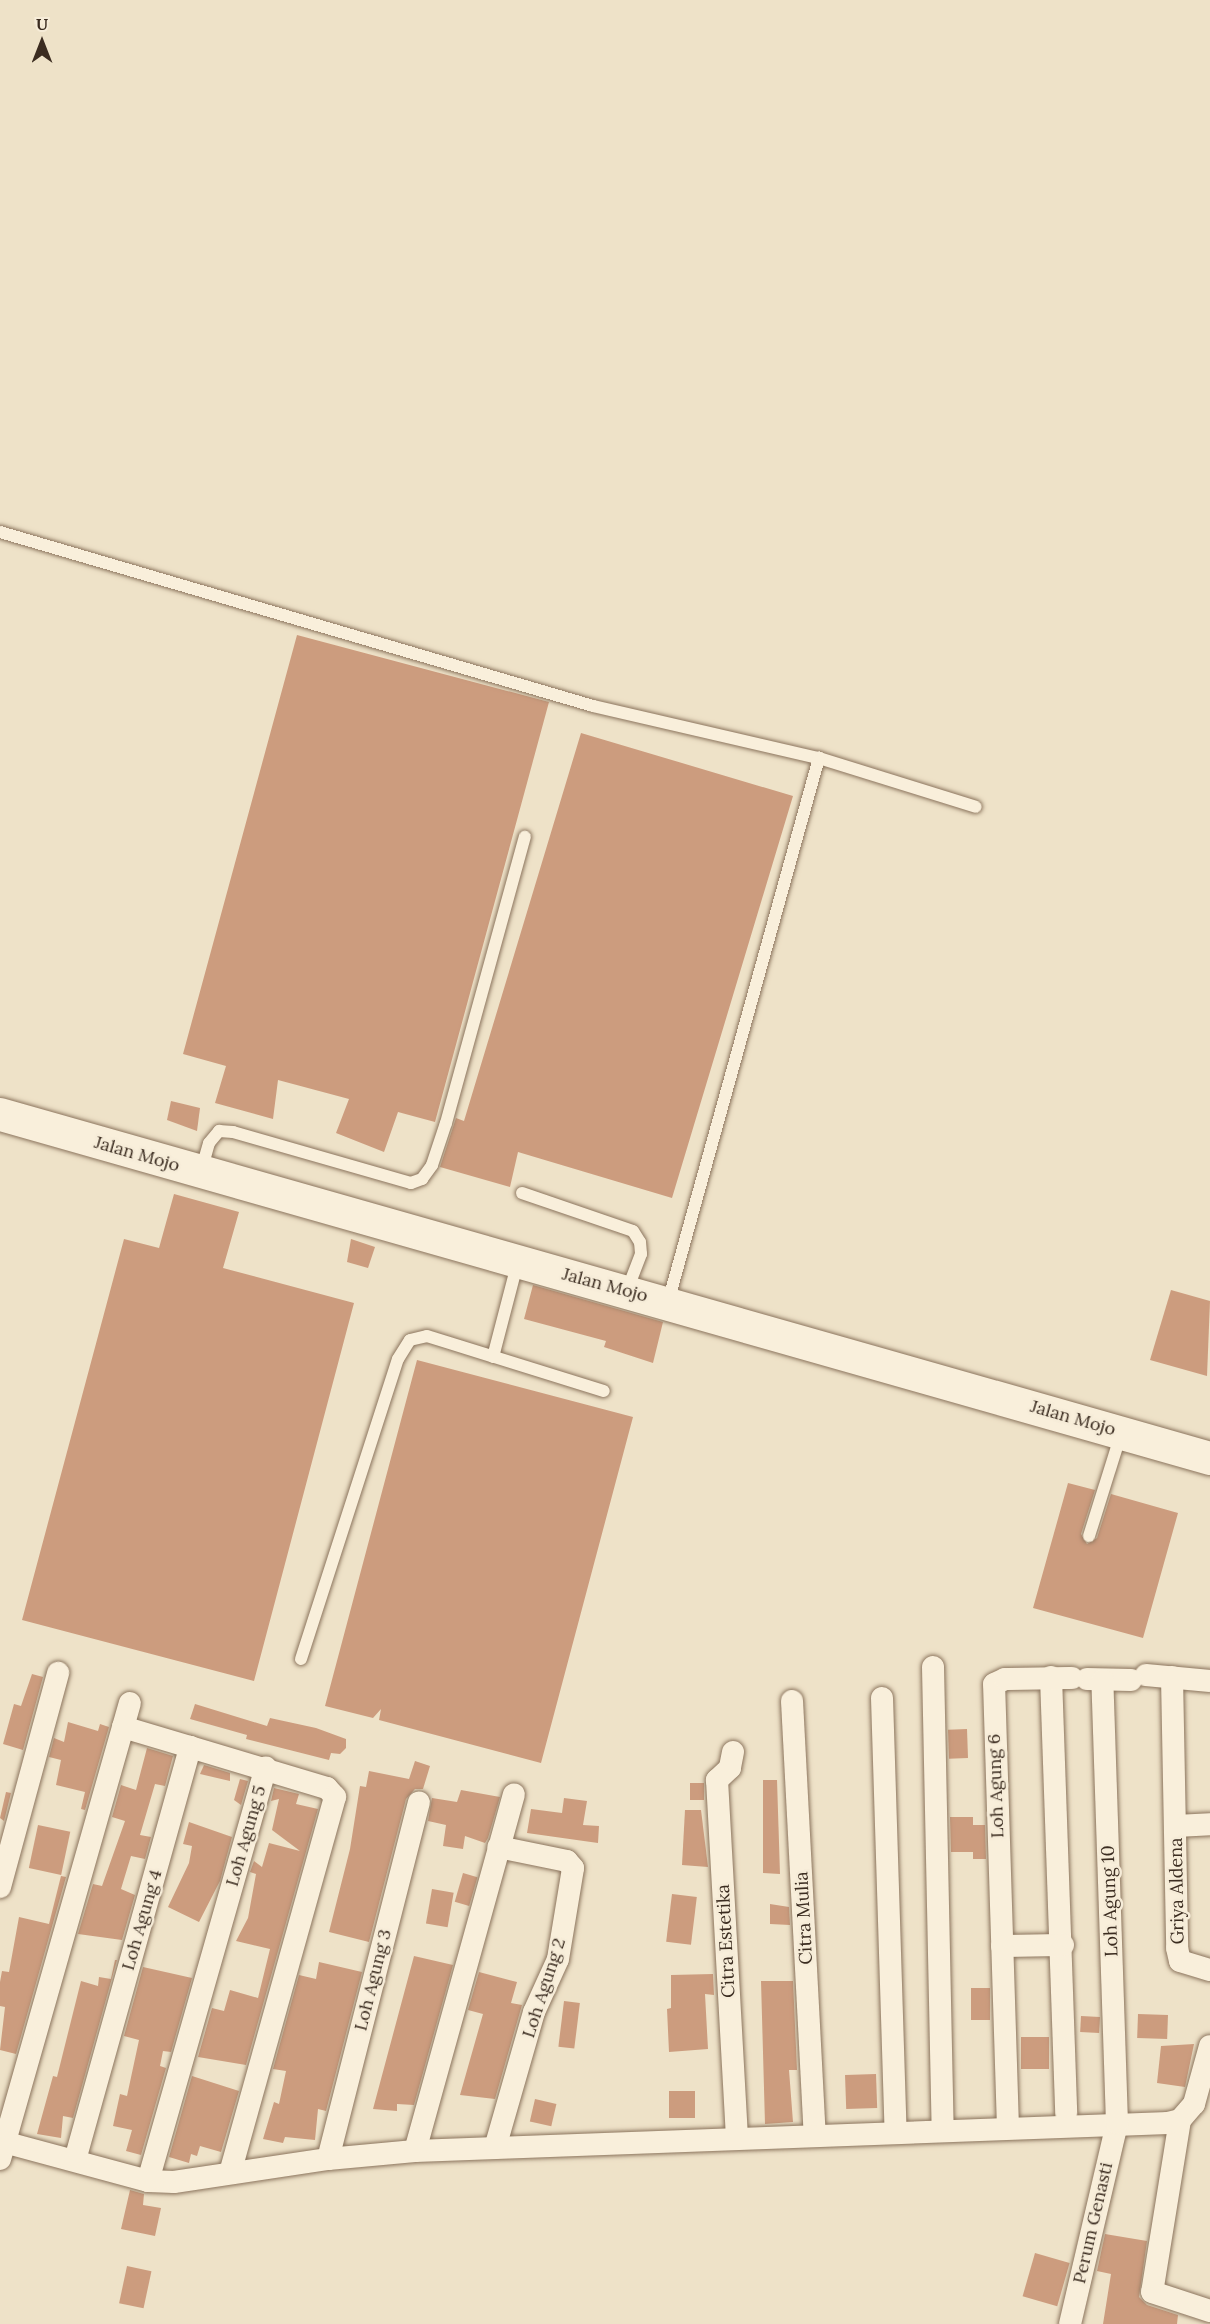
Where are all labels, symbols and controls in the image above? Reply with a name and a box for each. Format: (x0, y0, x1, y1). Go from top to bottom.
north arrow (12, 12, 72, 72)
text: U (36, 14, 48, 34)
street label: Jalan Mojo (92, 1132, 182, 1176)
street label: Jalan Mojo (560, 1263, 650, 1307)
street label: Jalan Mojo (1028, 1396, 1118, 1440)
street label: Loh Agung 6 (983, 1733, 1009, 1839)
street label: Loh Agung 5 (221, 1783, 271, 1889)
street label: Griya Aldena (1165, 1837, 1189, 1945)
street label: Loh Agung 10 (1097, 1845, 1123, 1957)
street label: Loh Agung 4 (117, 1867, 167, 1973)
street label: Citra Mulia (791, 1871, 817, 1965)
street label: Citra Estetika (712, 1884, 740, 1998)
street label: Loh Agung 3 (350, 1927, 396, 2033)
street label: Loh Agung 2 (518, 1935, 570, 2041)
street label: Perum Genasti (1069, 2160, 1117, 2286)

